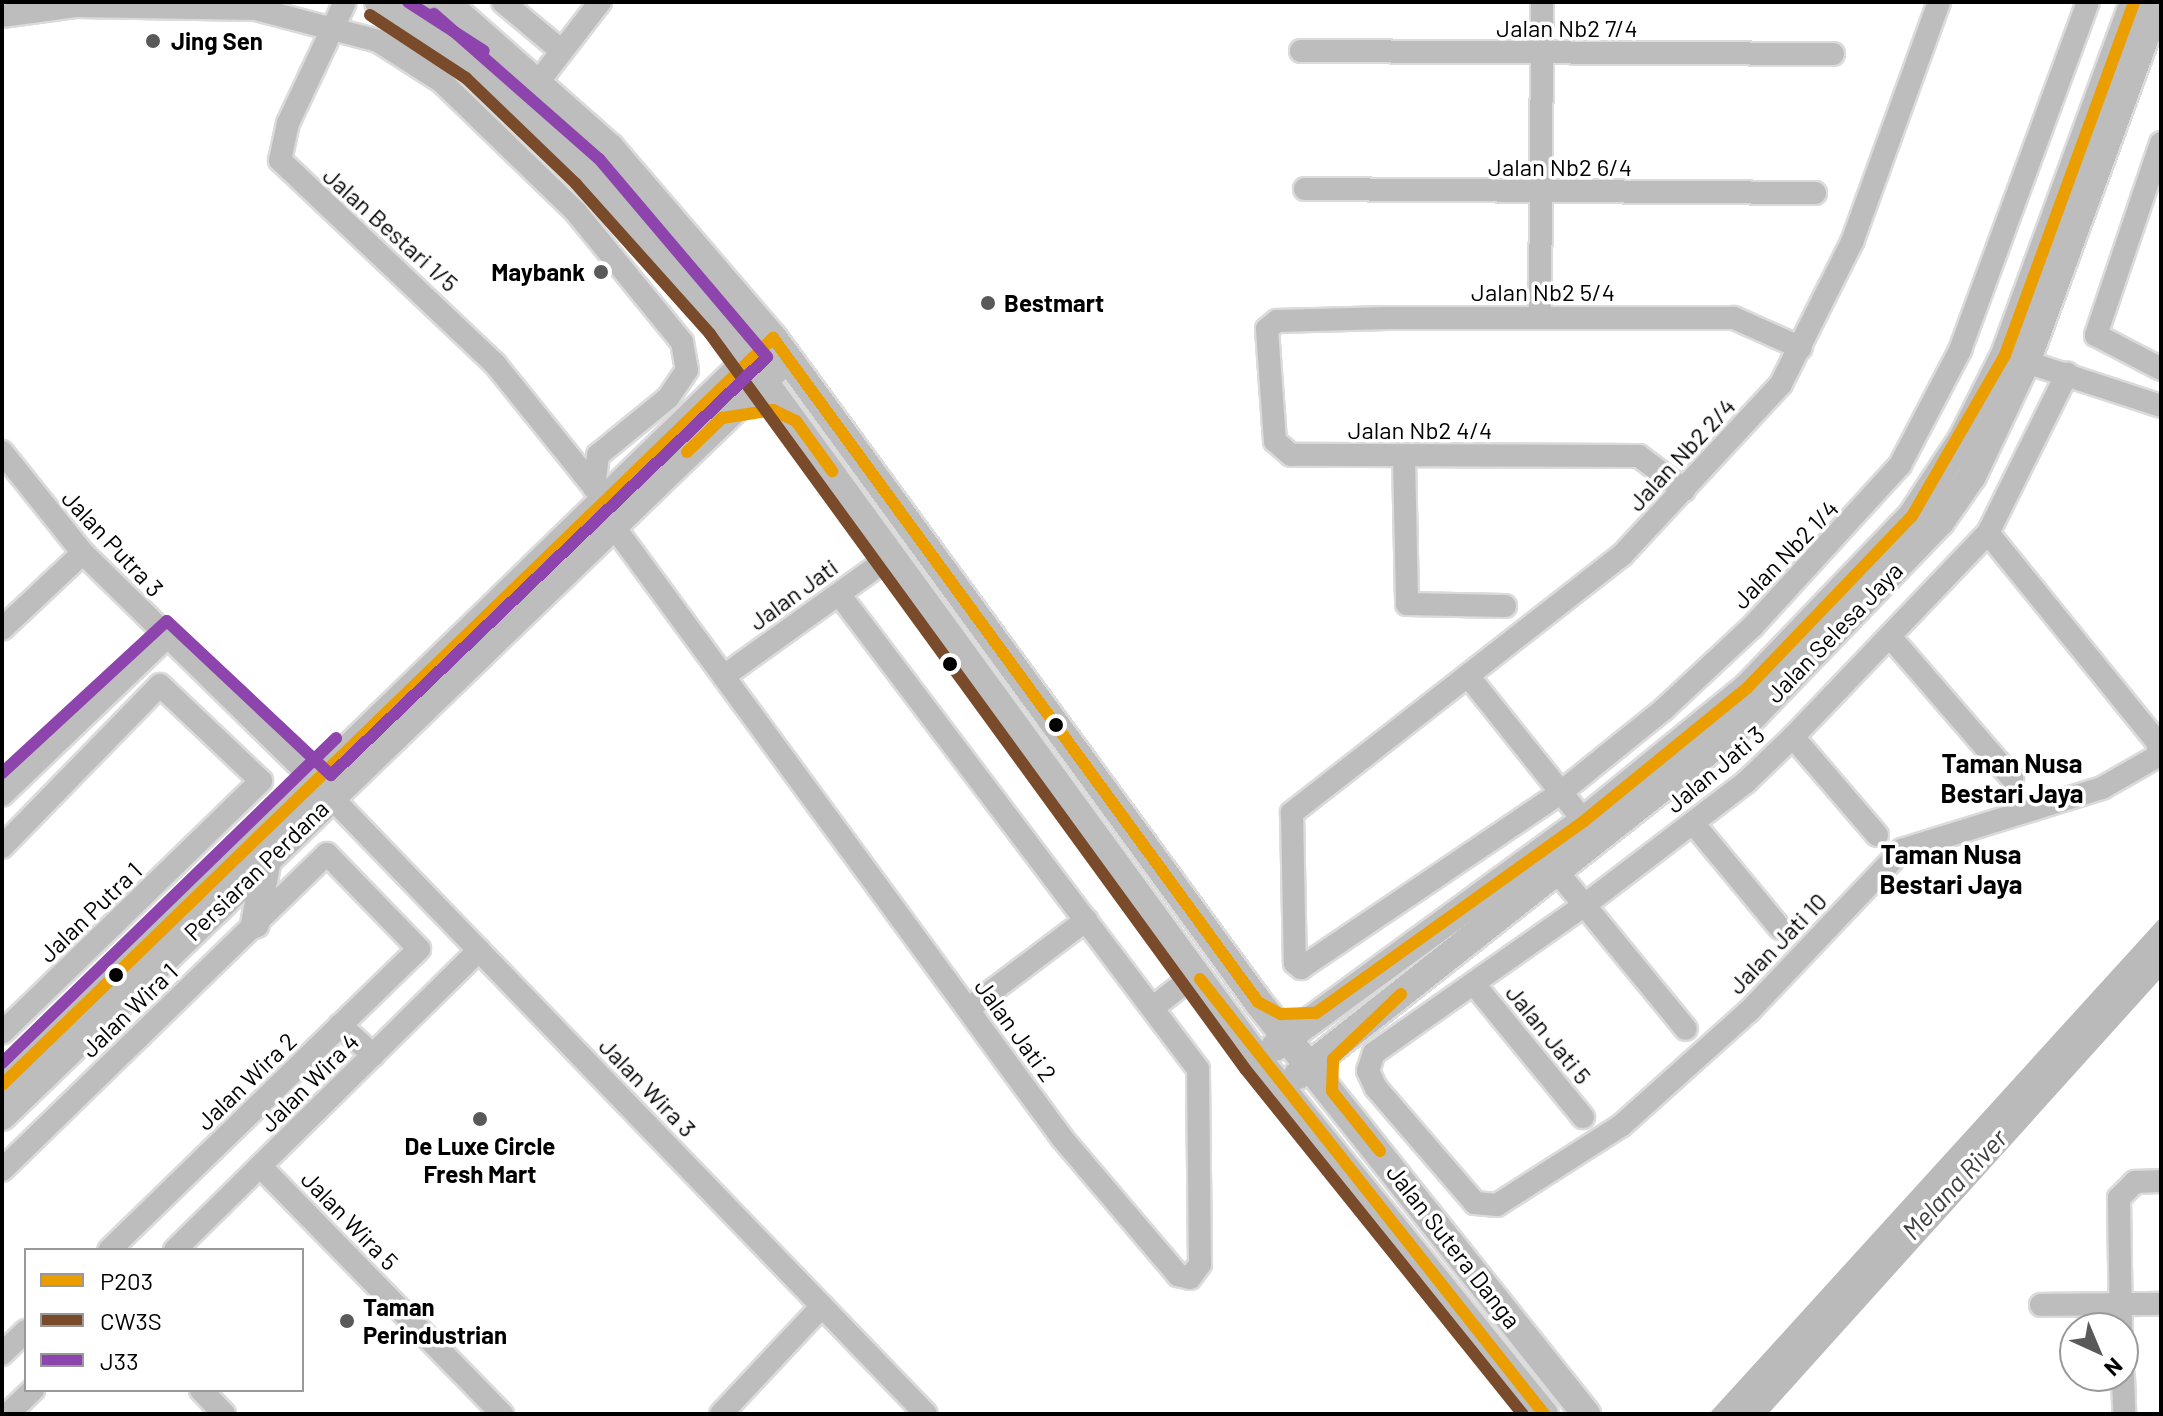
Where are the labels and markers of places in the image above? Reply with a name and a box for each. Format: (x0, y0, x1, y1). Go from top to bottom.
place label: Jing Sen (171, 27, 263, 55)
marker: Jing Sen (142, 30, 164, 52)
place label: Maybank (491, 258, 585, 286)
marker: Maybank (592, 263, 610, 281)
place label: Bestmart (1004, 289, 1104, 317)
marker: Bestmart (979, 294, 997, 312)
unlabelled marker (942, 656, 958, 672)
unlabelled marker (1048, 717, 1064, 733)
unlabelled marker (108, 967, 124, 983)
marker: De Luxe Circle Fresh Mart (471, 1110, 489, 1128)
place label: De Luxe Circle Fresh Mart (405, 1132, 555, 1188)
place label: Taman Perindustrian (363, 1293, 507, 1349)
marker: Taman Perindustrian (338, 1312, 356, 1330)

